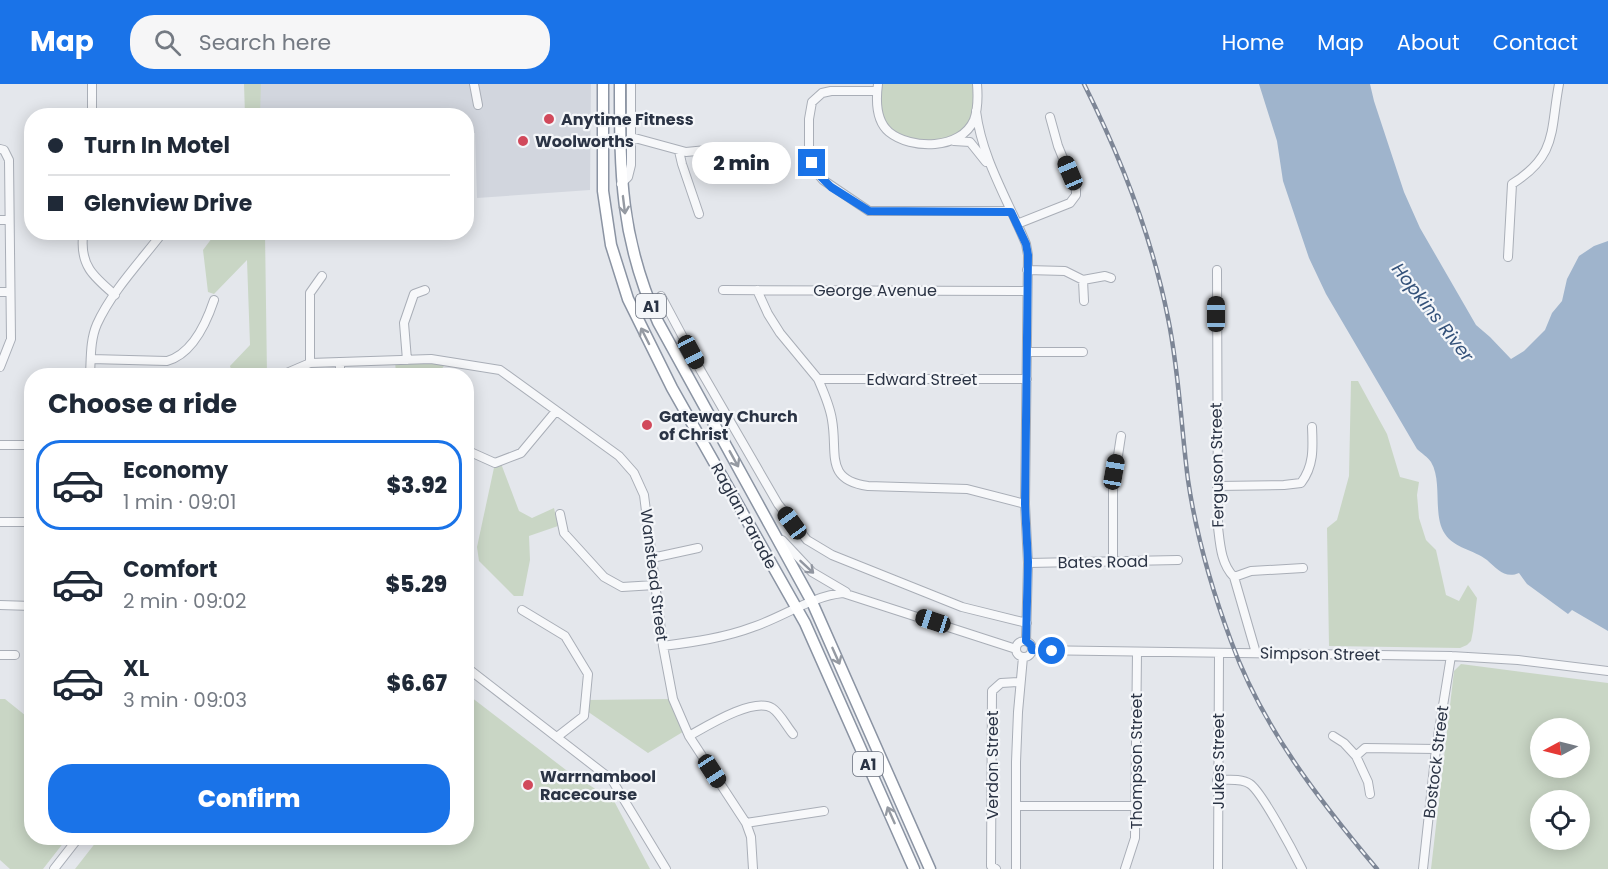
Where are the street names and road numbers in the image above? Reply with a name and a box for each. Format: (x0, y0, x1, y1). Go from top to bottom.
street label: George Avenue (813, 279, 937, 302)
road number: A1 (636, 294, 666, 318)
street label: Edward Street (867, 368, 978, 391)
street label: Ferguson Street (1204, 402, 1230, 528)
street label: Raglan Parade (705, 459, 783, 573)
street label: Wanstead Street (634, 507, 674, 643)
street label: Bates Road (1058, 550, 1148, 574)
street label: Simpson Street (1260, 641, 1381, 667)
street label: Thompson Street (1125, 693, 1148, 829)
street label: Bostock Street (1418, 704, 1454, 820)
street label: Verdon Street (981, 710, 1004, 820)
street label: Jukes Street (1207, 713, 1230, 809)
road number: A1 (853, 752, 883, 776)

